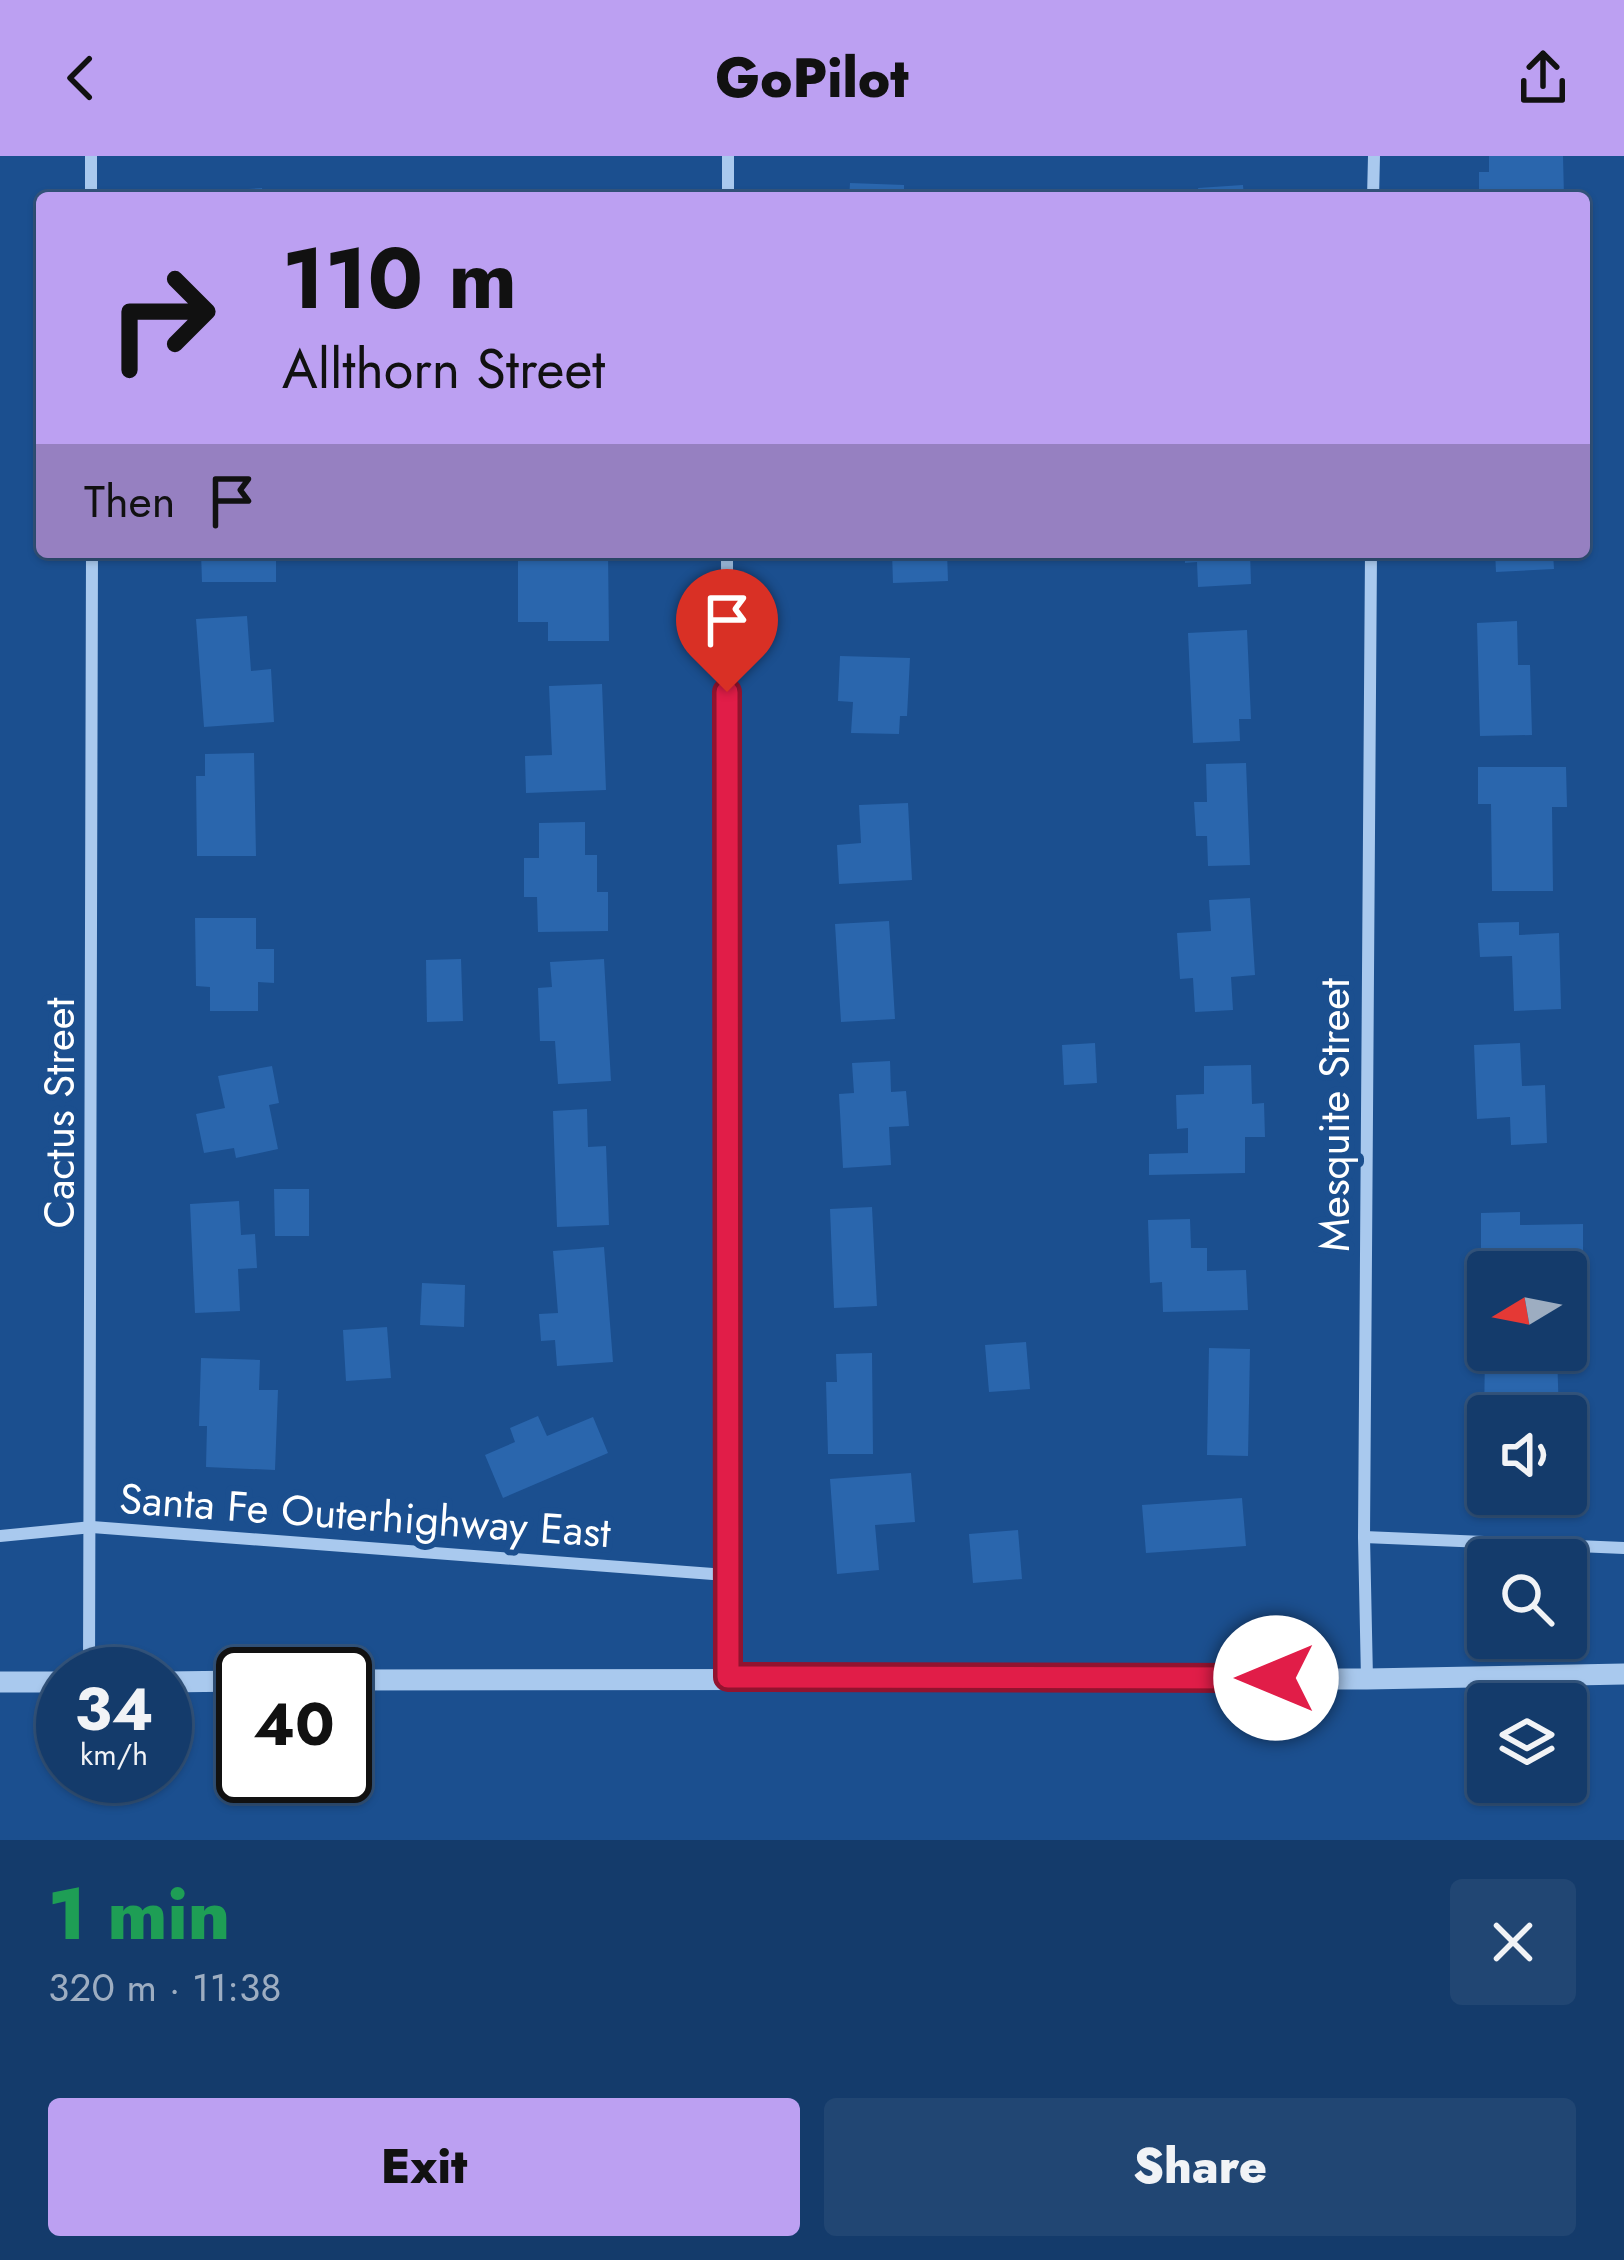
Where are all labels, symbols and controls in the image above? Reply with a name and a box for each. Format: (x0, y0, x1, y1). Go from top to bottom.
text: GoPilot (715, 39, 909, 117)
icon: back (48, 45, 114, 111)
icon: share (1510, 45, 1576, 111)
text: 110 m (282, 218, 517, 340)
icon: right (84, 240, 240, 396)
text: Allthorn Street (282, 330, 605, 408)
icon: arrive (199, 468, 265, 534)
text: Then (84, 469, 175, 534)
pin (676, 569, 778, 692)
icon: arrive (694, 587, 760, 653)
street label: Mesquite Street (1304, 978, 1365, 1252)
street label: Cactus Street (29, 998, 90, 1228)
north arrow (1467, 1251, 1587, 1371)
map controls (1467, 1251, 1587, 1803)
button: sound (1467, 1395, 1587, 1515)
street label: Santa Fe Outerhighway East (117, 1468, 613, 1563)
button: search (1467, 1539, 1587, 1659)
position arrow (1213, 1615, 1339, 1741)
speed limit sign: 40 (216, 1647, 372, 1803)
text: 34 (74, 1666, 154, 1753)
button: layers (1467, 1683, 1587, 1803)
text: km/h (80, 1733, 148, 1776)
text: 1 min (48, 1862, 230, 1966)
button: close (1450, 1879, 1576, 2005)
text: 320 m · 11:38 (48, 1959, 282, 2016)
button: Exit (48, 2098, 800, 2236)
button: Share (824, 2098, 1576, 2236)

